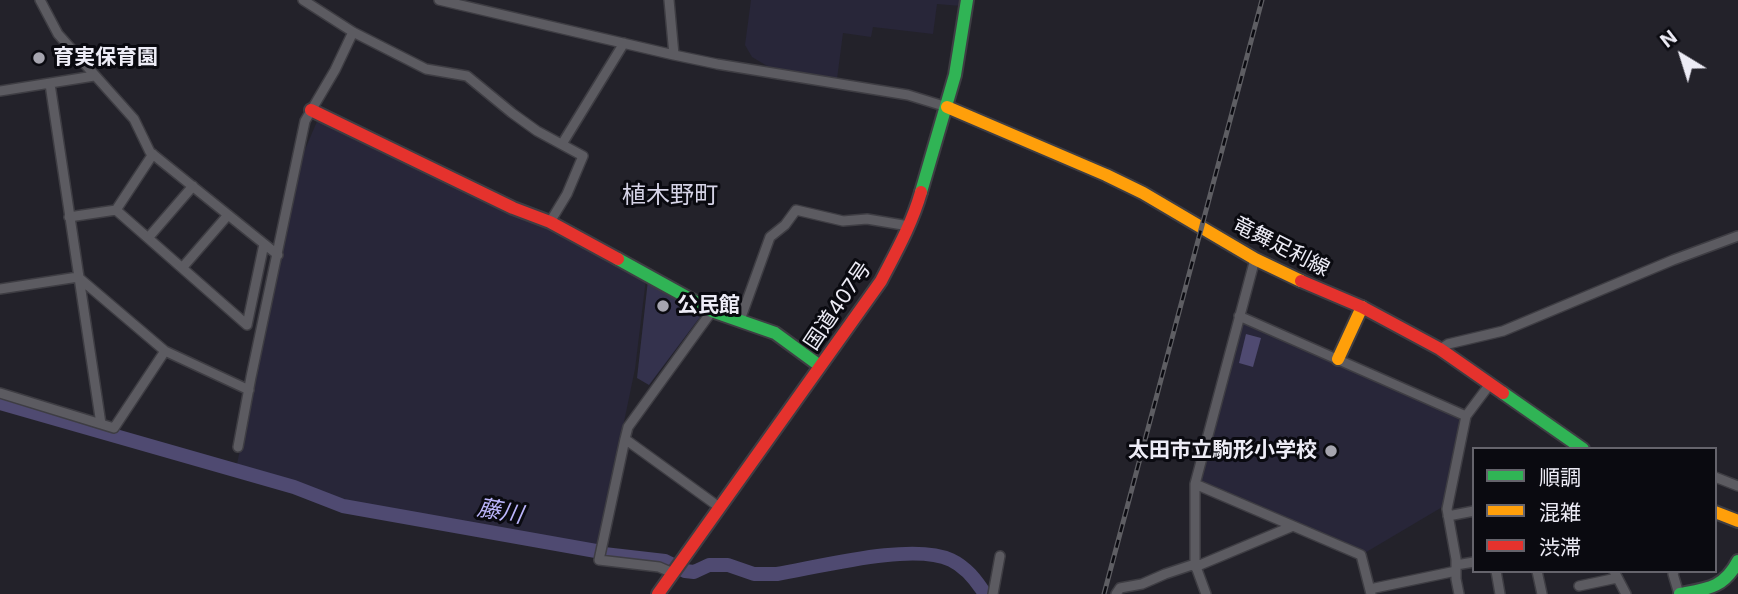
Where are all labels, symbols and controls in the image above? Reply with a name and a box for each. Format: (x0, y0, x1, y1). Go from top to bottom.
north arrow (1647, 21, 1717, 91)
text: N (1656, 26, 1682, 53)
place label: 育実保育園 (53, 45, 158, 71)
marker: 育実保育園 (31, 50, 47, 66)
district label: 植木野町 (622, 182, 718, 210)
street label: 竜舞足利線 (1229, 212, 1333, 282)
street label: 国道407号 (799, 257, 877, 355)
place label: 公民館 (677, 293, 740, 319)
marker: 公民館 (655, 298, 671, 314)
place label: 太田市立駒形小学校 (1128, 438, 1317, 464)
marker: 太田市立駒形小学校 (1323, 443, 1339, 459)
legend (1472, 447, 1717, 573)
text: 順調 (1539, 465, 1581, 490)
water label: 藤川 (475, 494, 525, 530)
text: 混雑 (1539, 500, 1581, 525)
text: 渋滞 (1539, 535, 1581, 560)

